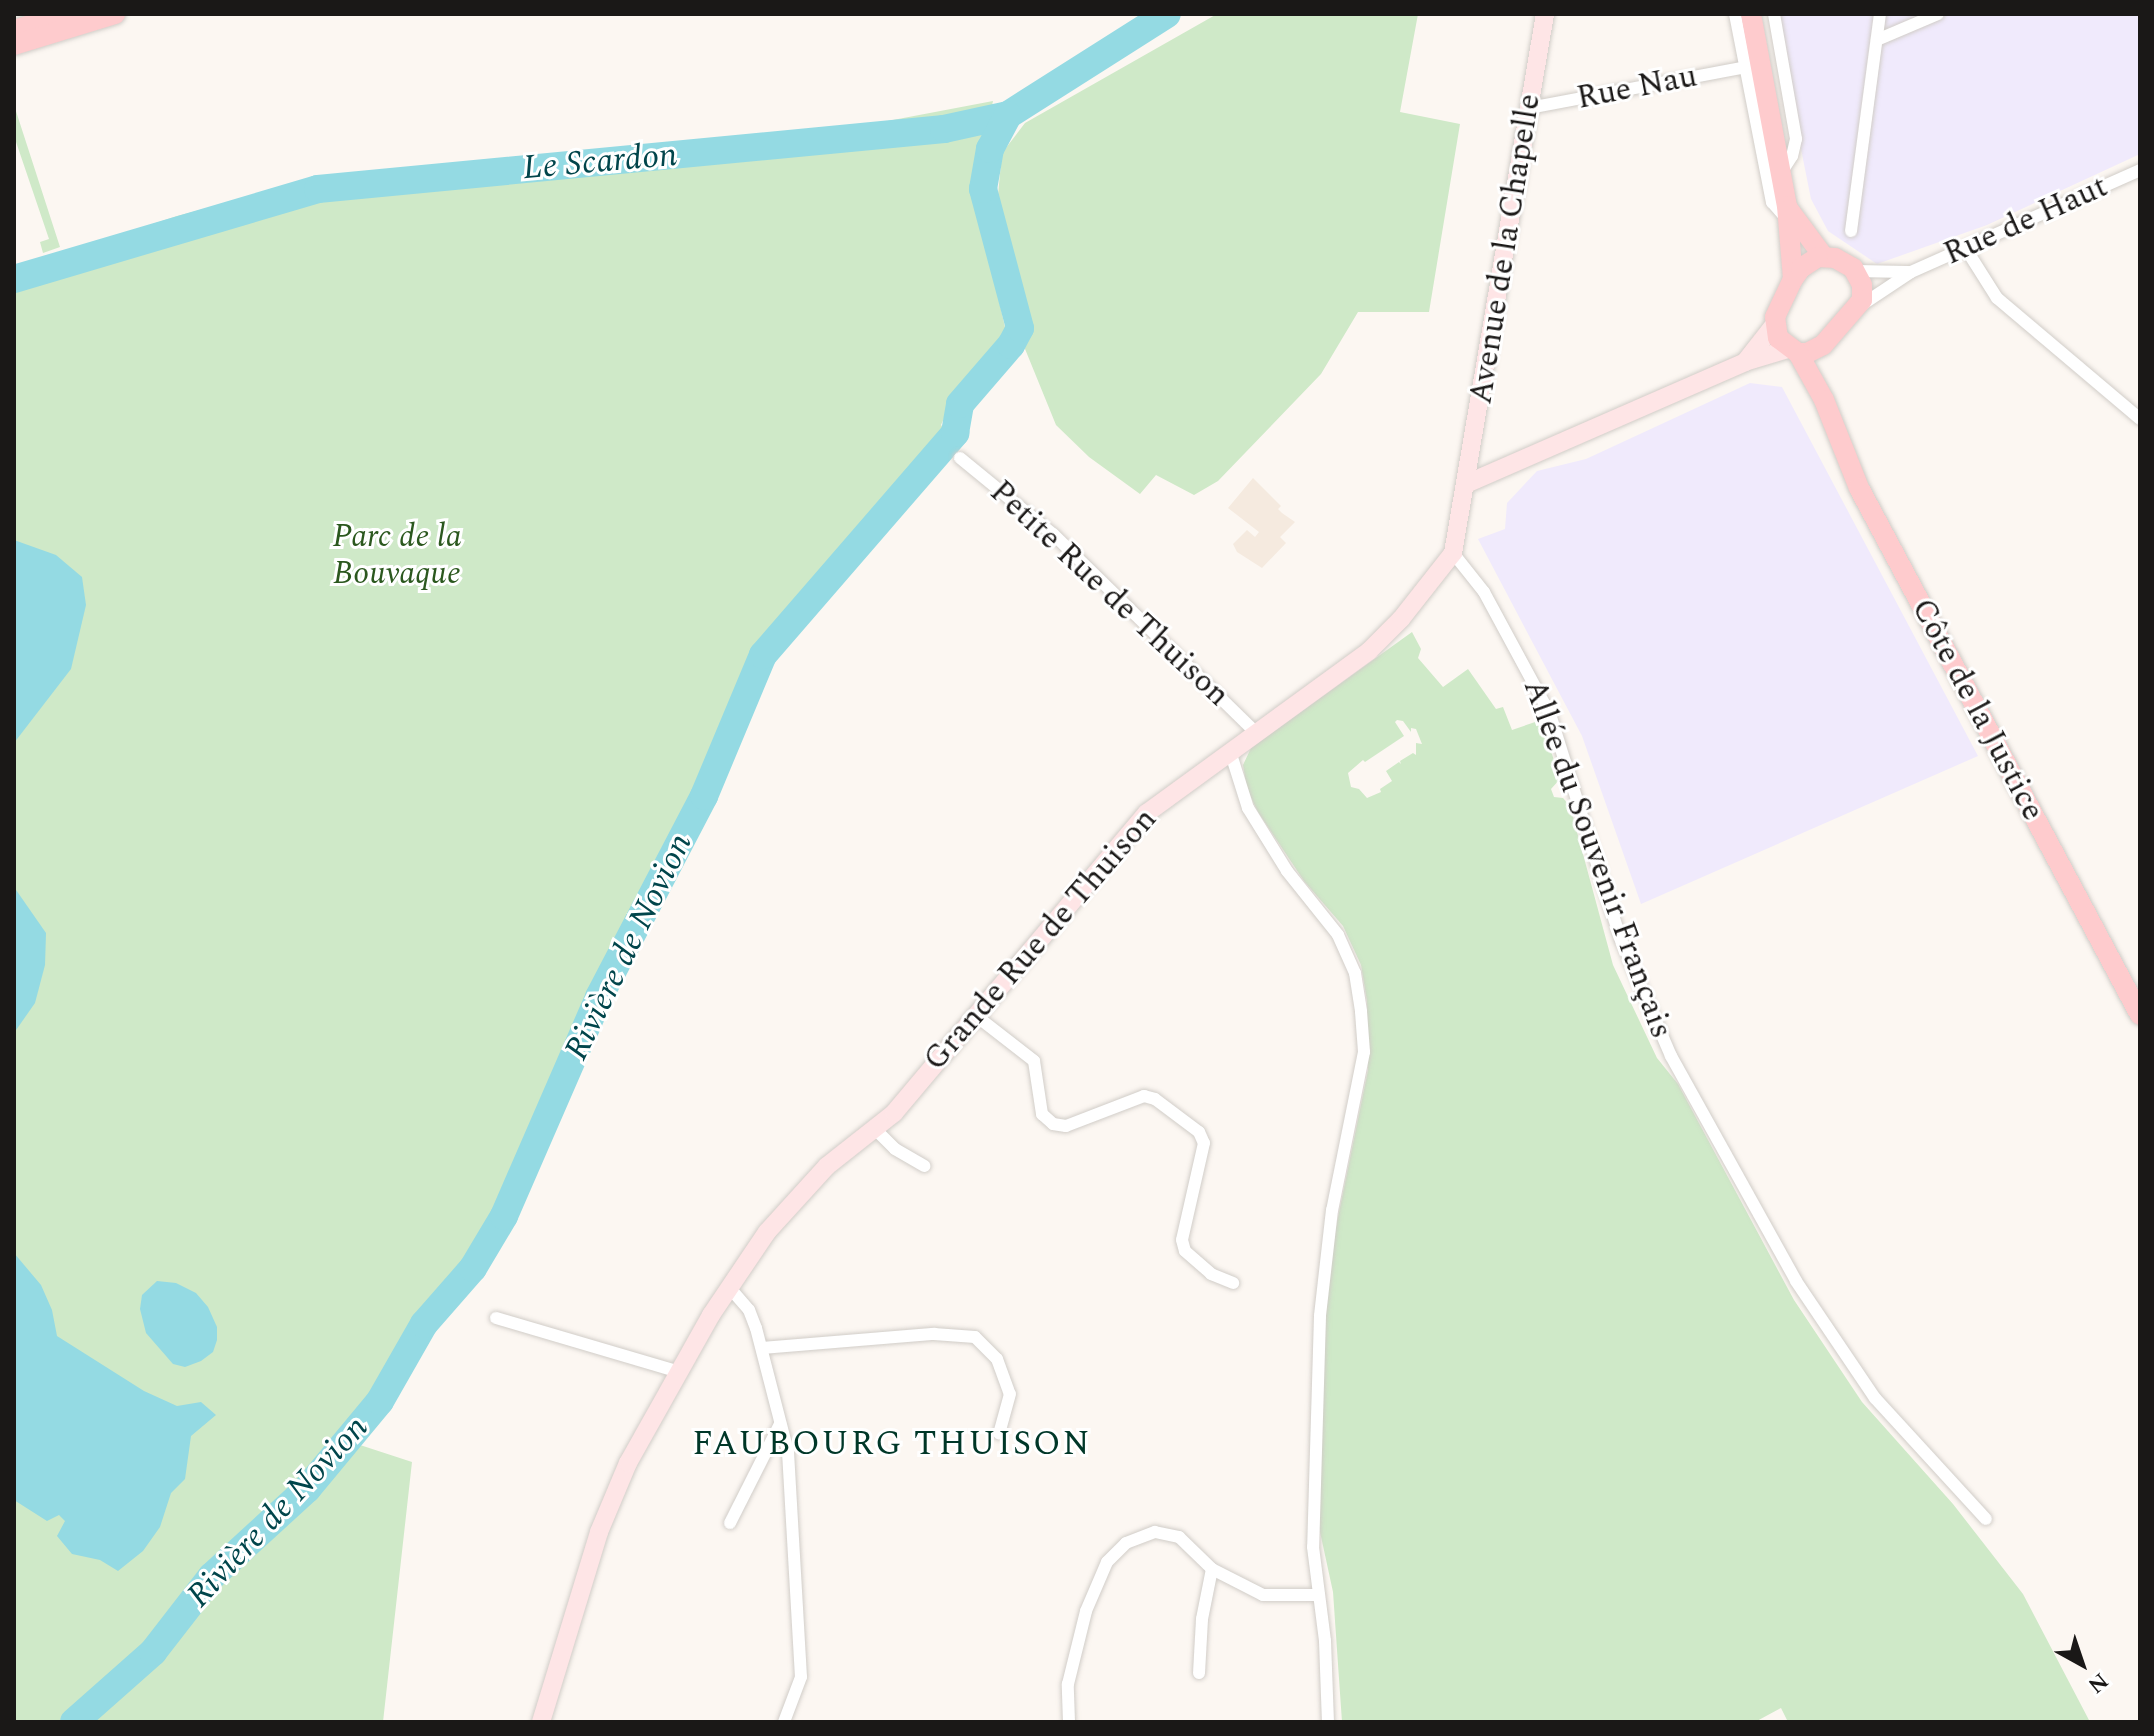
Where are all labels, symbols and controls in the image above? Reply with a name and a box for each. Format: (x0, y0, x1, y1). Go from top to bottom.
street label: Rue Nau (1574, 58, 1700, 118)
street label: Avenue de la Chapelle (1463, 91, 1549, 407)
water label: Le Scardon (521, 135, 679, 189)
street label: Rue de Haut (1938, 168, 2114, 274)
street label: Petite Rue de Thuison (981, 473, 1237, 715)
park label: Parc de la Bouvaque (332, 519, 462, 594)
street label: Côte de la Justice (1902, 593, 2052, 827)
street label: Allée du Souvenir Français (1514, 674, 1680, 1044)
street label: Grande Rue de Thuison (917, 801, 1165, 1079)
water label: Rivière de Novion (557, 827, 701, 1067)
water label: Rivière de Novion (179, 1408, 377, 1616)
district label: FAUBOURG THUISON (692, 1425, 1092, 1465)
north arrow (2042, 1624, 2122, 1704)
text: N (2080, 1664, 2115, 1701)

